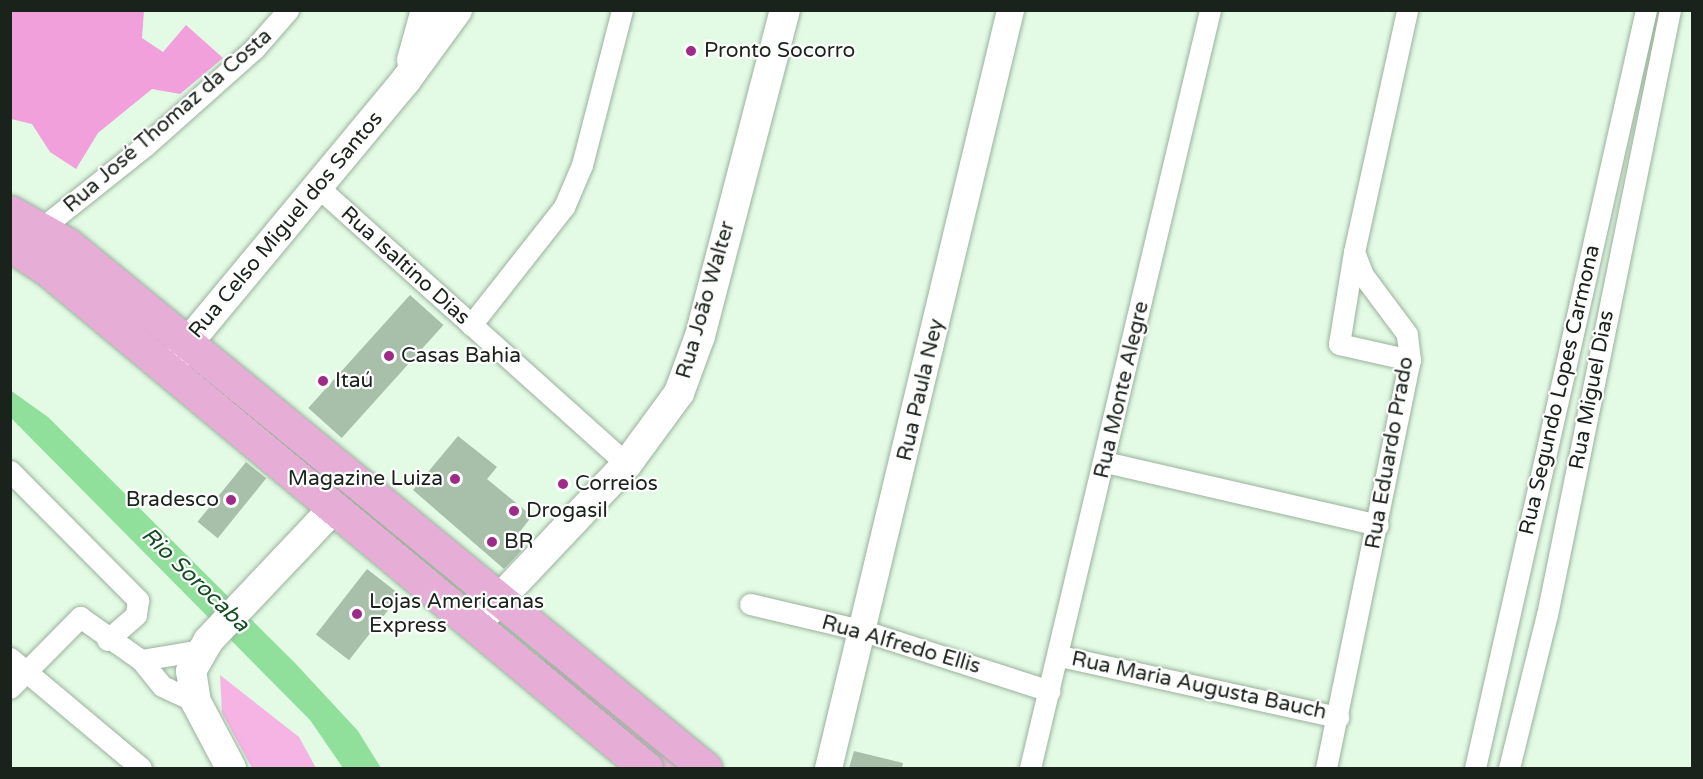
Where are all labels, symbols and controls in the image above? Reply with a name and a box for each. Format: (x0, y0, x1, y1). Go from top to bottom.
street label: Rua José Thomaz da Costa (59, 24, 277, 218)
place label: Pronto Socorro (704, 38, 855, 64)
marker: Pronto Socorro (682, 42, 700, 60)
street label: Rua Celso Miguel dos Santos (184, 107, 388, 343)
street label: Rua Isaltino Dias (335, 201, 475, 331)
street label: Rua João Walter (671, 218, 741, 382)
street label: Rua Segundo Lopes Carmona (1514, 243, 1606, 537)
street label: Rua Monte Alegre (1089, 299, 1155, 481)
street label: Rua Miguel Dias (1564, 308, 1620, 472)
street label: Rua Paula Ney (892, 316, 950, 464)
place label: Casas Bahia (401, 343, 521, 369)
marker: Casas Bahia (382, 349, 396, 363)
street label: Rua Eduardo Prado (1361, 355, 1419, 551)
place label: Itaú (335, 368, 373, 394)
marker: Itaú (316, 374, 330, 388)
place label: Magazine Luiza (288, 466, 443, 492)
place label: Correios (575, 471, 658, 497)
marker: Magazine Luiza (448, 472, 462, 486)
marker: Correios (556, 477, 570, 491)
place label: Bradesco (126, 487, 219, 513)
marker: Bradesco (224, 493, 238, 507)
place label: Drogasil (526, 498, 608, 524)
marker: Drogasil (507, 504, 521, 518)
water label: Rio Sorocaba (136, 522, 254, 638)
place label: BR (504, 529, 534, 555)
marker: BR (485, 535, 499, 549)
place label: Lojas Americanas Express (369, 589, 544, 639)
marker: Lojas Americanas Express (350, 607, 364, 621)
street label: Rua Alfredo Ellis (819, 610, 983, 680)
street label: Rua Maria Augusta Bauch (1069, 647, 1329, 725)

